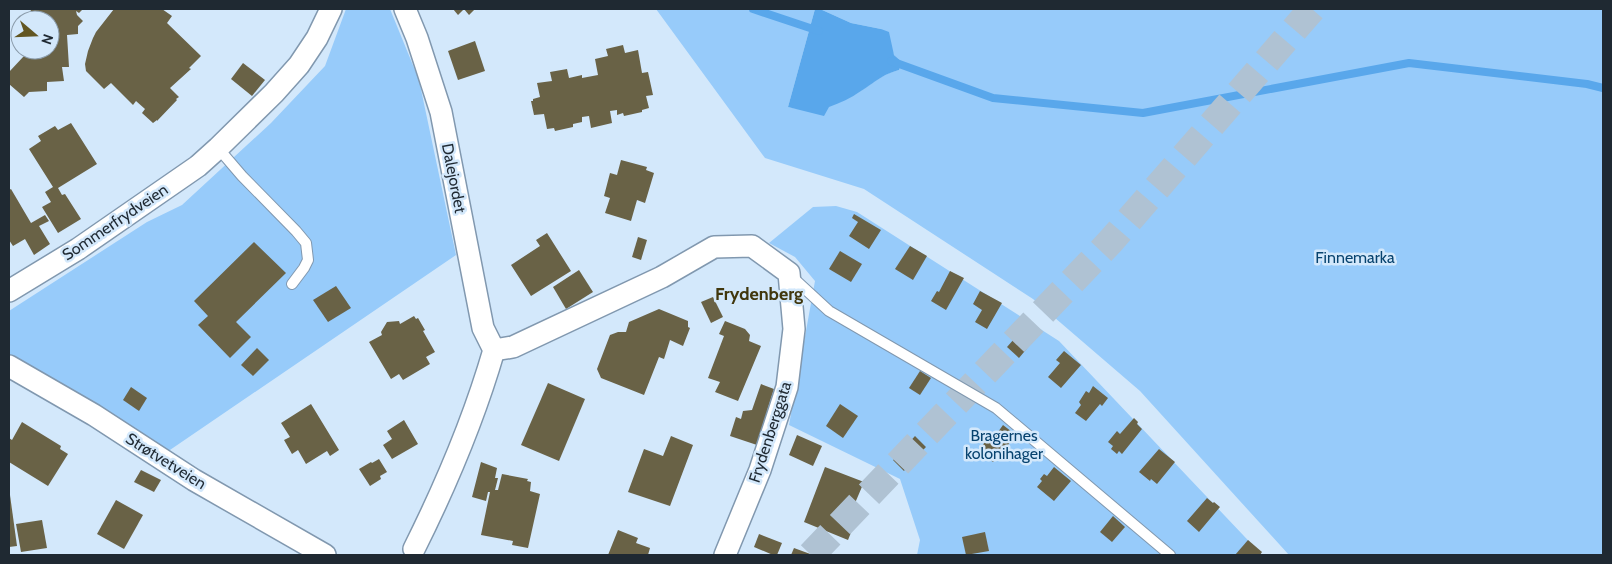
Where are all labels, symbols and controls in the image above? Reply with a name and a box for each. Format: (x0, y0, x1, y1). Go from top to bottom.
north arrow (10, 10, 60, 60)
text: N (37, 32, 57, 47)
street label: Dalejordet (438, 142, 470, 215)
street label: Sommerfrydveien (59, 180, 171, 264)
park label: Finnemarka (1315, 248, 1395, 267)
district label: Frydenberg (715, 283, 803, 305)
street label: Frydenberggata (745, 379, 795, 485)
park label: Bragernes kolonihager (965, 426, 1044, 463)
street label: Strøtvetveien (122, 429, 210, 493)

